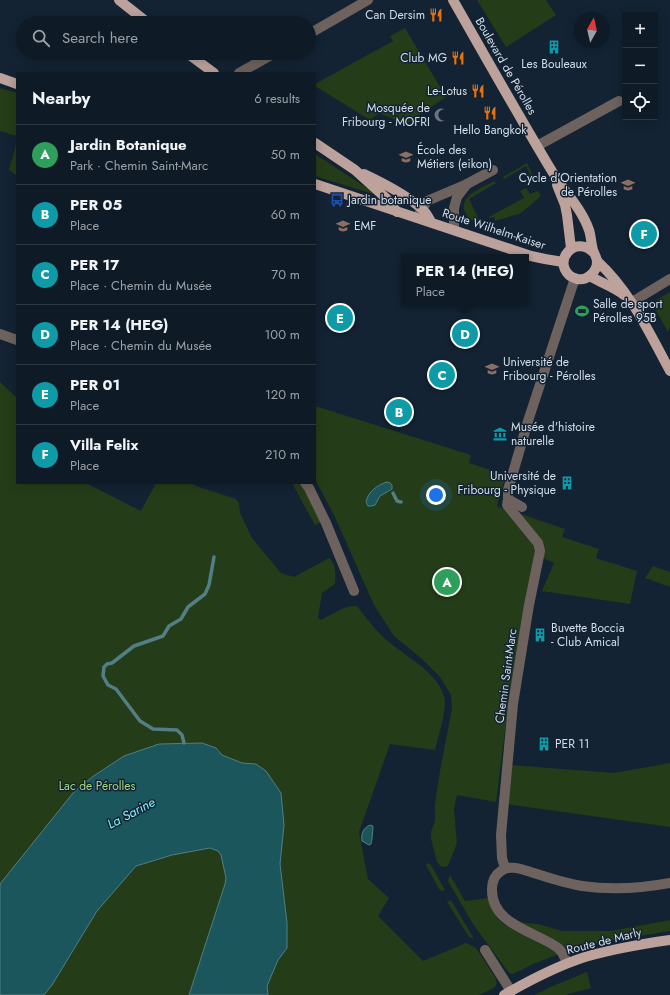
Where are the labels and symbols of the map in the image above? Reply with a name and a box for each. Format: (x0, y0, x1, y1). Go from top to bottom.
place label: Can Dersim (365, 6, 425, 24)
restaurant icon: Can Dersim (428, 7, 444, 23)
north arrow (574, 12, 610, 48)
street label: Boulevard de Pérolles (471, 14, 541, 118)
building icon: Les Bouleaux (546, 39, 562, 55)
place label: Club MG (400, 49, 447, 67)
restaurant icon: Club MG (450, 50, 466, 66)
place label: Les Bouleaux (521, 55, 588, 73)
place label: Le-Lotus (427, 82, 467, 100)
restaurant icon: Le-Lotus (470, 83, 486, 99)
place label: Mosquée de Fribourg - MOFRI (342, 99, 430, 131)
restaurant icon: Hello Bangkok (482, 105, 498, 121)
mosque icon: Mosquée de Fribourg - MOFRI (433, 107, 449, 123)
place label: Hello Bangkok (454, 121, 527, 139)
place label: École des Métiers (eikon) (417, 141, 492, 173)
school or university icon: École des Métiers (eikon) (398, 149, 414, 165)
place label: Cycle d'Orientation de Pérolles (519, 169, 617, 201)
school or university icon: Cycle d'Orientation de Pérolles (620, 177, 636, 193)
place label: Jardin botanique (346, 191, 431, 209)
bus stop icon: Jardin botanique (329, 192, 345, 208)
street label: Route Wilhelm-Kaiser (440, 204, 549, 255)
place label: EMF (354, 217, 376, 235)
school or university icon: EMF (335, 218, 351, 234)
pin: F (631, 219, 657, 249)
place label: Salle de sport Pérolles 95B (593, 295, 663, 327)
pin: E (327, 303, 353, 333)
sports icon: Salle de sport Pérolles 95B (574, 303, 590, 319)
pin: D (452, 319, 478, 349)
place label: Université de Fribourg - Pérolles (503, 353, 596, 385)
pin: C (429, 360, 455, 390)
school or university icon: Université de Fribourg - Pérolles (484, 361, 500, 377)
pin: B (386, 397, 412, 427)
place label: Musée d'histoire naturelle (511, 418, 595, 450)
museum icon: Musée d'histoire naturelle (492, 426, 508, 442)
place label: Université de Fribourg - Physique (457, 467, 556, 499)
building icon: Université de Fribourg - Physique (559, 475, 575, 491)
your location (426, 485, 446, 505)
pin: A (434, 567, 460, 597)
place label: Buvette Boccia - Club Amical (551, 619, 625, 651)
street label: Chemin Saint-Marc (490, 627, 522, 724)
building icon: Buvette Boccia - Club Amical (532, 627, 548, 643)
place label: PER 11 (555, 735, 589, 753)
building icon: PER 11 (536, 736, 552, 752)
park label: Lac de Pérolles (59, 777, 135, 795)
water label: La Sarine (104, 792, 159, 834)
street label: Route de Marly (565, 923, 644, 959)

